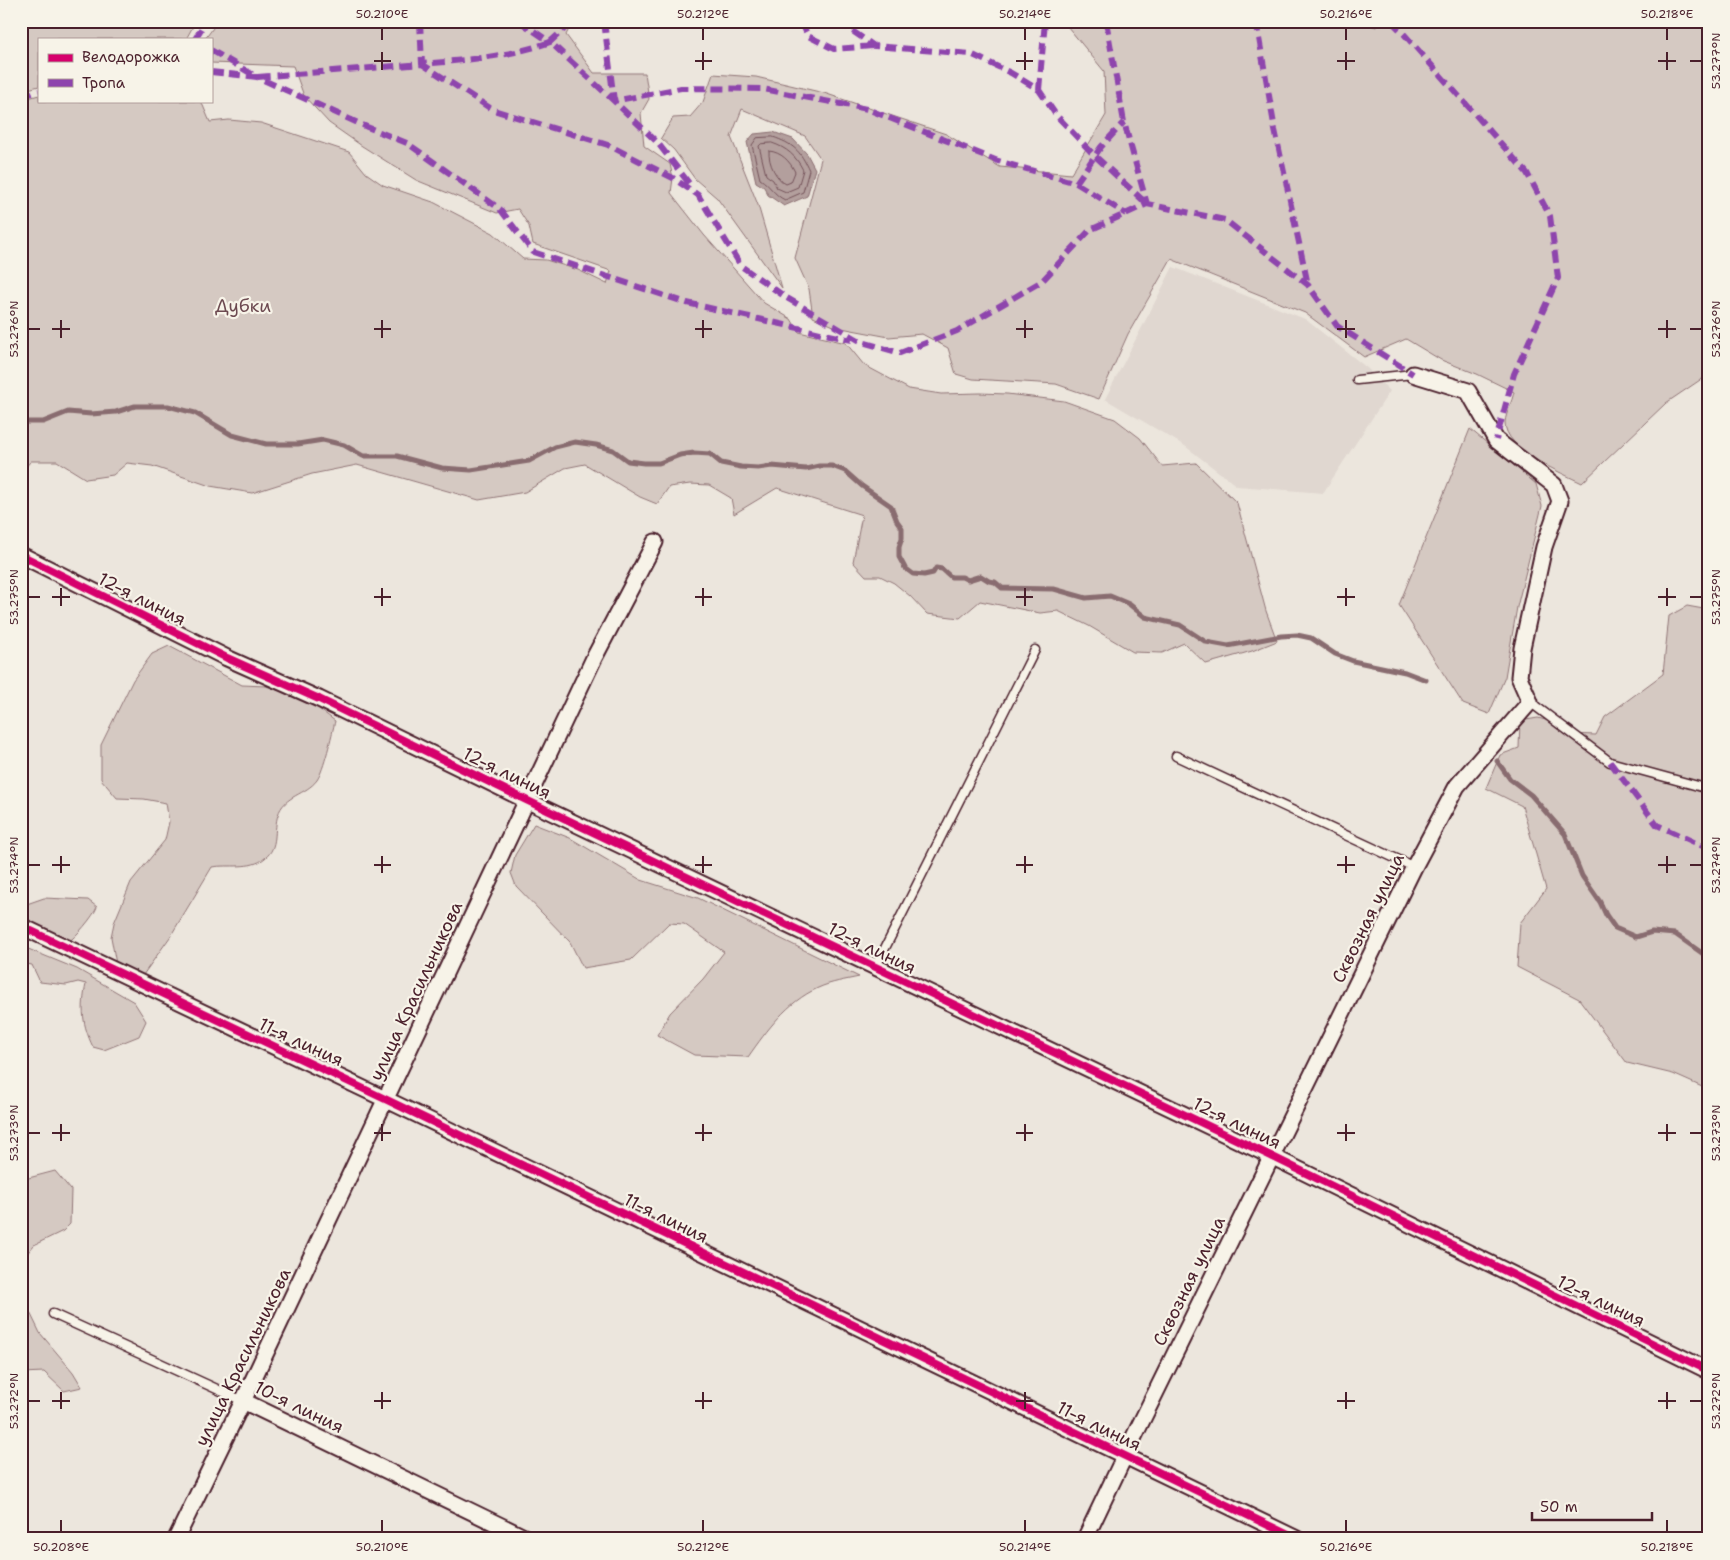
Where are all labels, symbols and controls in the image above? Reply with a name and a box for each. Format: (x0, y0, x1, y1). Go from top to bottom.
text: 50.210°E (356, 6, 408, 22)
text: 50.212°E (677, 6, 729, 22)
text: 50.214°E (999, 6, 1051, 22)
text: 50.216°E (1320, 6, 1372, 22)
text: 50.218°E (1641, 6, 1693, 22)
text: 53.277°N (1708, 33, 1724, 89)
legend (38, 38, 212, 102)
text: Велодорожка (82, 47, 181, 67)
text: Тропа (82, 73, 126, 93)
park label: Дубки (215, 294, 271, 318)
text: 53.276°N (6, 301, 22, 357)
text: 53.276°N (1708, 301, 1724, 357)
street label: 12-я линия (94, 567, 190, 631)
text: 53.275°N (6, 569, 22, 625)
text: 53.275°N (1708, 569, 1724, 625)
street label: 12-я линия (459, 741, 555, 805)
text: 53.274°N (6, 837, 22, 893)
text: 53.274°N (1708, 837, 1724, 893)
street label: Сквозная улица (1326, 849, 1410, 987)
street label: улица Красильникова (364, 897, 468, 1085)
street label: 12-я линия (824, 916, 920, 980)
street label: 11-я линия (255, 1012, 347, 1072)
street label: 12-я линия (1189, 1091, 1285, 1155)
text: 53.273°N (6, 1105, 22, 1161)
text: 53.273°N (1708, 1105, 1724, 1161)
street label: 11-я линия (620, 1187, 712, 1249)
street label: Сквозная улица (1147, 1212, 1231, 1350)
street label: улица Красильникова (189, 1264, 297, 1450)
street label: 12-я линия (1553, 1269, 1649, 1333)
text: 53.272°N (6, 1373, 22, 1429)
text: 53.272°N (1708, 1373, 1724, 1429)
street label: 10-я линия (250, 1375, 348, 1439)
street label: 11-я линия (1053, 1395, 1145, 1457)
scale bar (1532, 1490, 1652, 1522)
text: 50 m (1540, 1497, 1578, 1517)
text: 50.208°E (33, 1539, 89, 1555)
text: 50.210°E (356, 1539, 408, 1555)
text: 50.212°E (677, 1539, 729, 1555)
text: 50.214°E (999, 1539, 1051, 1555)
text: 50.216°E (1320, 1539, 1372, 1555)
text: 50.218°E (1641, 1539, 1693, 1555)

